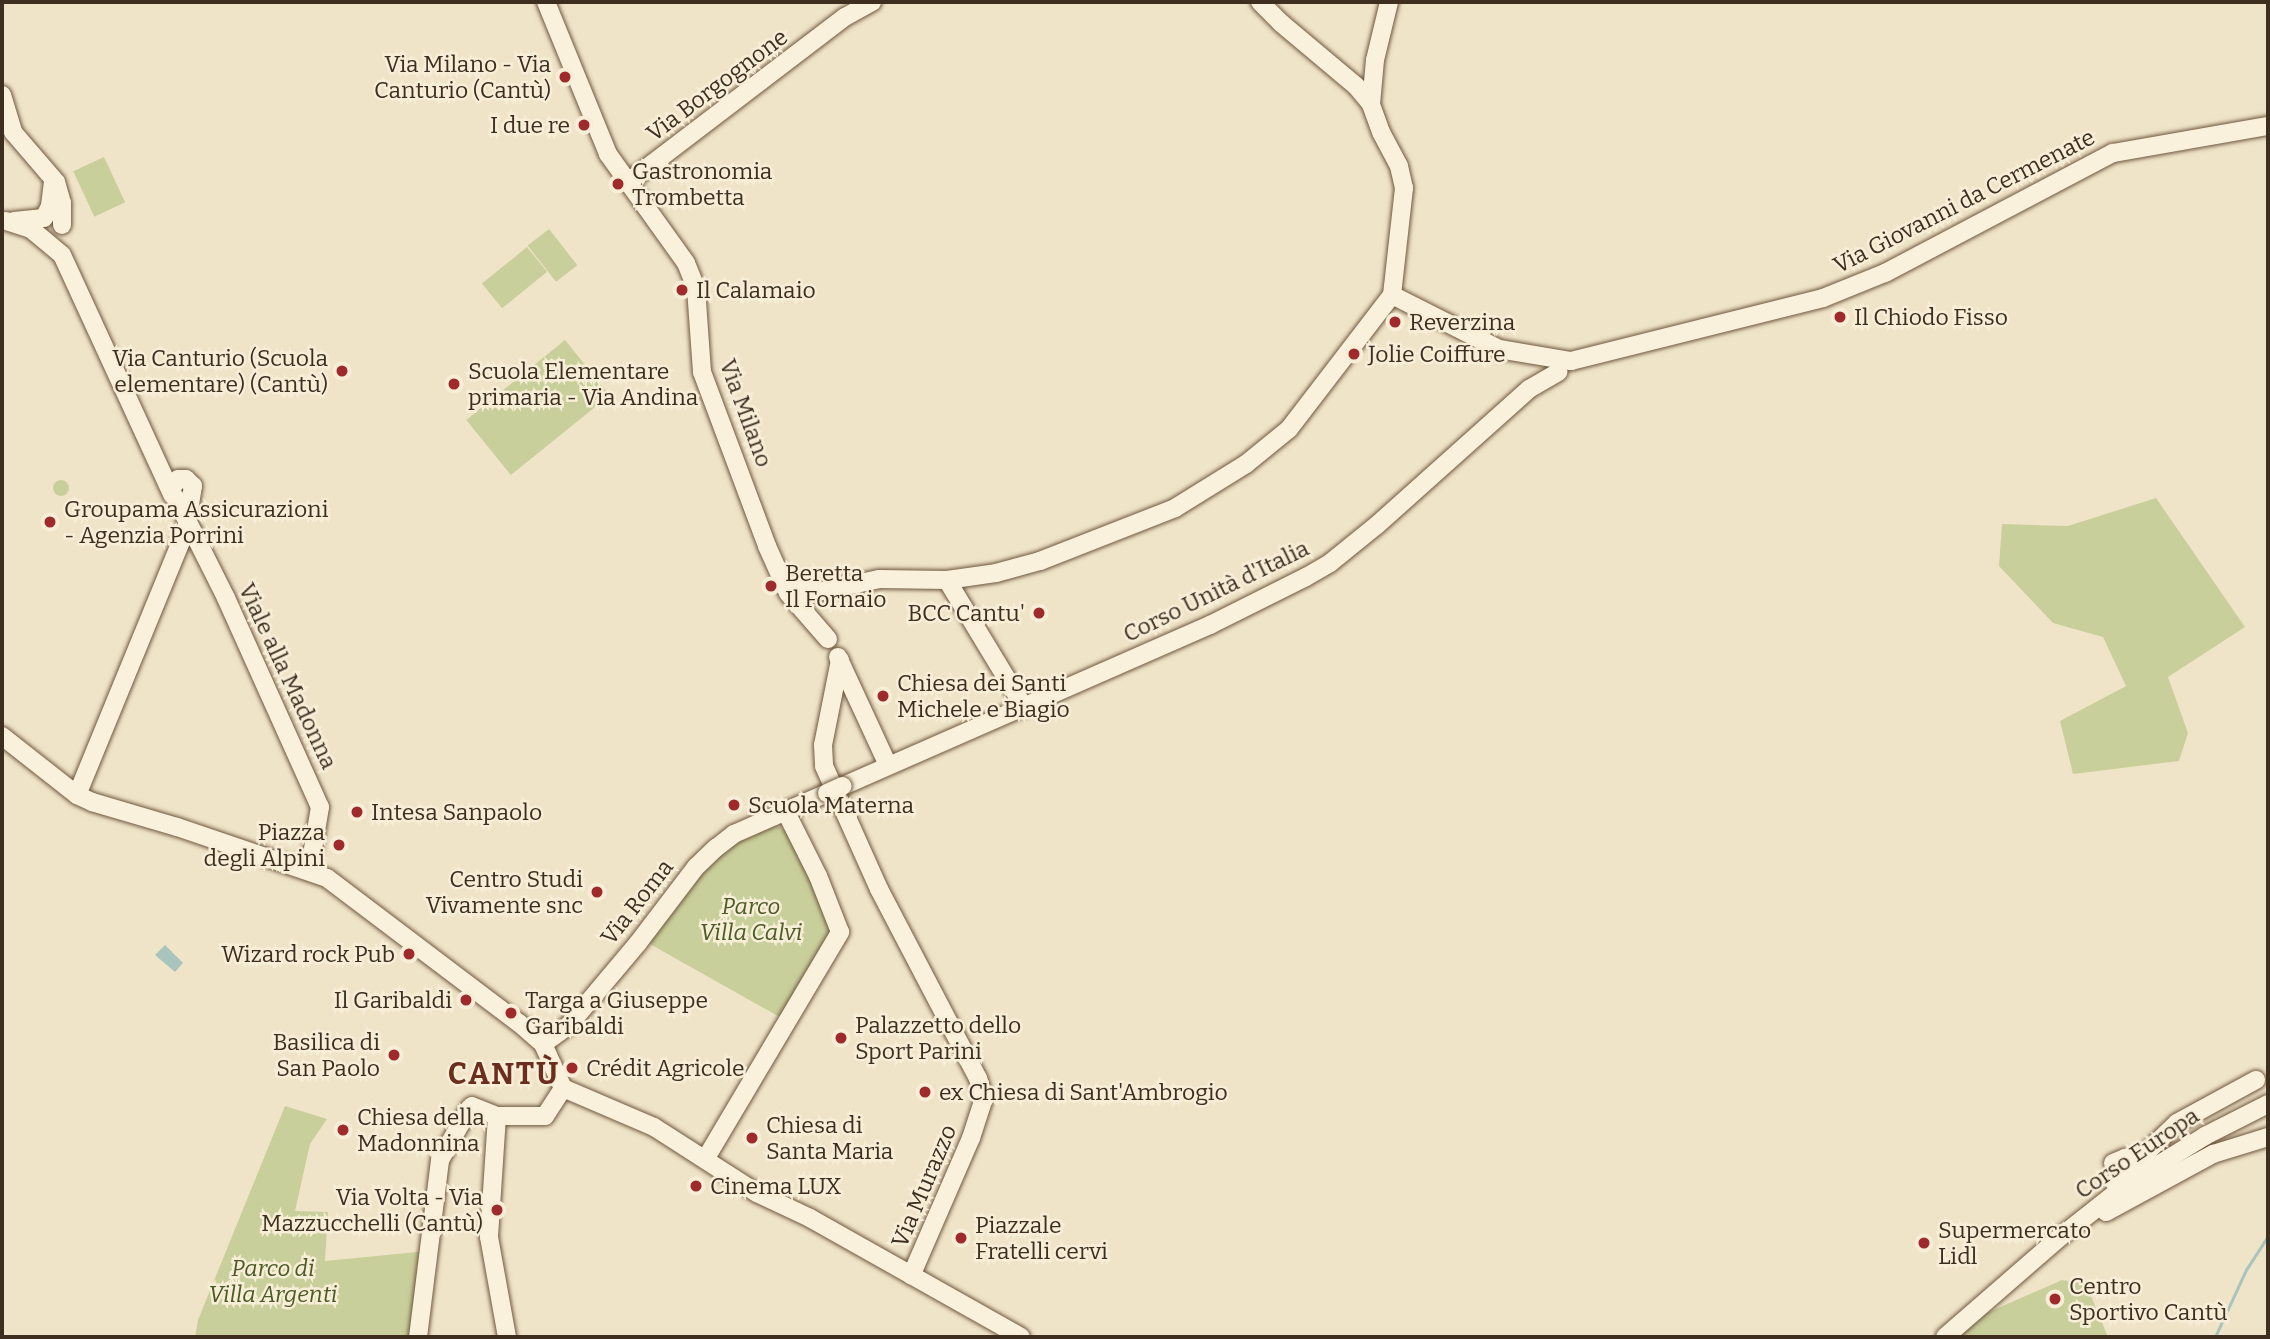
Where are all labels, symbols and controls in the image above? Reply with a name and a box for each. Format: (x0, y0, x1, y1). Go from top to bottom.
street label: Via Borgognone (641, 23, 793, 147)
place label: Via Milano - Via Canturio (Cantù) (374, 50, 551, 104)
marker: Via Milano - Via Canturio (Cantù) (557, 69, 573, 85)
place label: I due re (490, 111, 570, 139)
marker: I due re (576, 117, 592, 133)
street label: Via Giovanni da Cermenate (1829, 123, 2099, 279)
place label: Gastronomia Trombetta (632, 157, 772, 211)
marker: Gastronomia Trombetta (610, 176, 626, 192)
place label: Il Calamaio (696, 276, 816, 304)
marker: Il Calamaio (674, 282, 690, 298)
place label: Il Chiodo Fisso (1854, 303, 2008, 331)
place label: Reverzina (1409, 308, 1515, 336)
marker: Il Chiodo Fisso (1832, 309, 1848, 325)
marker: Reverzina (1387, 314, 1403, 330)
place label: Jolie Coiffure (1368, 340, 1506, 368)
place label: Via Canturio (Scuola elementare) (Cantù) (112, 344, 328, 398)
marker: Jolie Coiffure (1346, 346, 1362, 362)
street label: Via Milano (714, 355, 778, 471)
place label: Scuola Elementare primaria - Via Andina (468, 357, 698, 411)
marker: Via Canturio (Scuola elementare) (Cantù) (334, 363, 350, 379)
marker: Scuola Elementare primaria - Via Andina (446, 376, 462, 392)
place label: Groupama Assicurazioni - Agenzia Porrini (64, 495, 329, 549)
marker: Groupama Assicurazioni - Agenzia Porrini (42, 514, 58, 530)
street label: Corso Unità d'Italia (1119, 534, 1313, 648)
place label: Beretta Il Fornaio (785, 559, 886, 613)
marker: Beretta Il Fornaio (763, 578, 779, 594)
street label: Viale alla Madonna (233, 579, 343, 773)
place label: BCC Cantu' (908, 599, 1025, 627)
marker: BCC Cantu' (1031, 605, 1047, 621)
place label: Chiesa dei Santi Michele e Biagio (897, 669, 1070, 723)
marker: Chiesa dei Santi Michele e Biagio (875, 688, 891, 704)
place label: Scuola Materna (748, 791, 914, 819)
marker: Scuola Materna (726, 797, 742, 813)
place label: Intesa Sanpaolo (371, 798, 542, 826)
marker: Intesa Sanpaolo (349, 804, 365, 820)
place label: Piazza degli Alpini (204, 818, 325, 872)
marker: Piazza degli Alpini (331, 837, 347, 853)
street label: Via Roma (595, 854, 679, 950)
place label: Centro Studi Vivamente snc (426, 865, 583, 919)
marker: Centro Studi Vivamente snc (589, 884, 605, 900)
park label: Parco Villa Calvi (700, 892, 802, 946)
place label: Wizard rock Pub (221, 940, 395, 968)
marker: Wizard rock Pub (401, 946, 417, 962)
place label: Il Garibaldi (334, 986, 452, 1014)
place label: Targa a Giuseppe Garibaldi (525, 986, 708, 1040)
marker: Il Garibaldi (458, 992, 474, 1008)
marker: Targa a Giuseppe Garibaldi (503, 1005, 519, 1021)
place label: Palazzetto dello Sport Parini (855, 1011, 1021, 1065)
place label: Basilica di San Paolo (273, 1028, 380, 1082)
marker: Palazzetto dello Sport Parini (833, 1030, 849, 1046)
marker: Basilica di San Paolo (386, 1047, 402, 1063)
place label: Crédit Agricole (586, 1054, 745, 1082)
district label: CANTÙ (448, 1056, 560, 1092)
marker: Crédit Agricole (564, 1060, 580, 1076)
place label: ex Chiesa di Sant'Ambrogio (939, 1078, 1228, 1106)
marker: ex Chiesa di Sant'Ambrogio (917, 1084, 933, 1100)
street label: Corso Europa (2070, 1101, 2204, 1205)
place label: Chiesa della Madonnina (357, 1103, 485, 1157)
place label: Chiesa di Santa Maria (766, 1111, 893, 1165)
street label: Via Murazzo (886, 1120, 962, 1252)
marker: Chiesa della Madonnina (335, 1122, 351, 1138)
marker: Chiesa di Santa Maria (744, 1130, 760, 1146)
place label: Cinema LUX (710, 1172, 841, 1200)
marker: Cinema LUX (688, 1178, 704, 1194)
place label: Via Volta - Via Mazzucchelli (Cantù) (261, 1183, 483, 1237)
marker: Via Volta - Via Mazzucchelli (Cantù) (489, 1202, 505, 1218)
place label: Piazzale Fratelli cervi (975, 1211, 1108, 1265)
place label: Supermercato Lidl (1938, 1216, 2091, 1270)
marker: Piazzale Fratelli cervi (953, 1230, 969, 1246)
marker: Supermercato Lidl (1916, 1235, 1932, 1251)
park label: Parco di Villa Argenti (209, 1254, 337, 1308)
place label: Centro Sportivo Cantù (2069, 1272, 2228, 1326)
marker: Centro Sportivo Cantù (2047, 1291, 2063, 1307)

